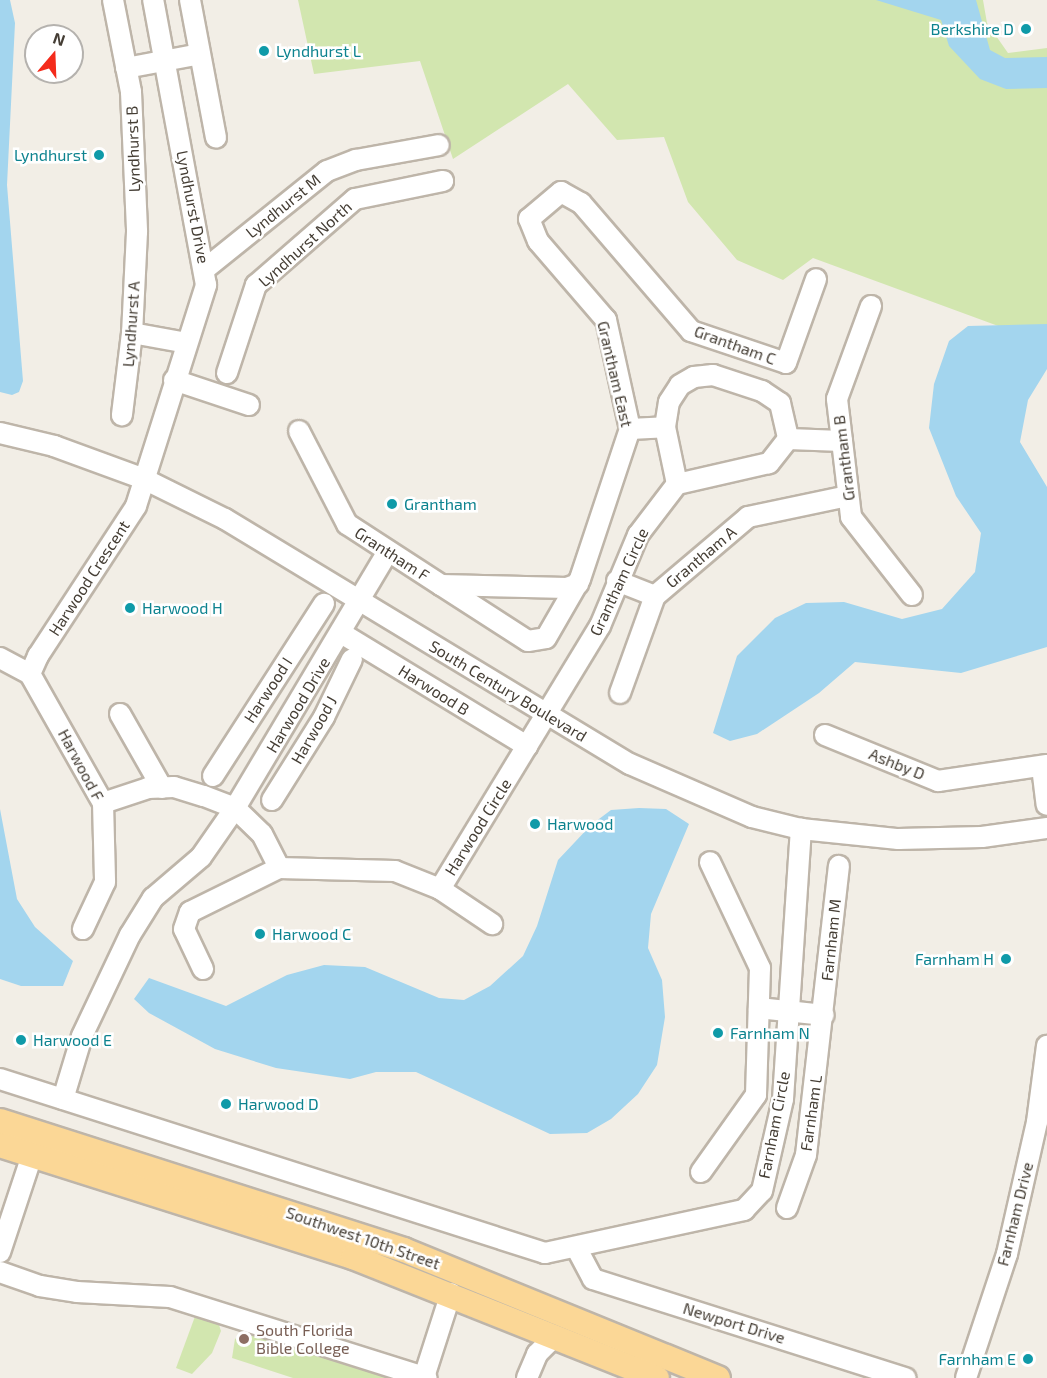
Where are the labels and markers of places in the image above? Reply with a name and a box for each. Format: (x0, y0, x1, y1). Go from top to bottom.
place label: Berkshire D (931, 19, 1014, 39)
marker: Berkshire D (1019, 22, 1033, 36)
place label: Lyndhurst L (276, 41, 361, 61)
marker: Lyndhurst L (257, 44, 271, 58)
place label: Lyndhurst (14, 145, 87, 165)
marker: Lyndhurst (92, 148, 106, 162)
place label: Grantham (404, 494, 477, 514)
marker: Grantham (385, 497, 399, 511)
place label: Harwood H (142, 598, 223, 618)
marker: Harwood H (123, 601, 137, 615)
place label: Harwood (547, 814, 613, 834)
marker: Harwood (528, 817, 542, 831)
place label: Harwood C (272, 924, 351, 944)
marker: Harwood C (253, 927, 267, 941)
place label: Farnham H (915, 949, 994, 969)
marker: Farnham H (999, 952, 1013, 966)
place label: Farnham N (730, 1023, 810, 1043)
marker: Farnham N (711, 1026, 725, 1040)
place label: Harwood E (33, 1030, 112, 1050)
marker: Harwood E (14, 1033, 28, 1047)
place label: Harwood D (238, 1094, 319, 1114)
marker: Harwood D (219, 1097, 233, 1111)
place label: South Florida Bible College (256, 1320, 353, 1358)
marker: South Florida Bible College (237, 1332, 251, 1346)
place label: Farnham E (939, 1349, 1016, 1369)
marker: Farnham E (1021, 1352, 1035, 1366)

